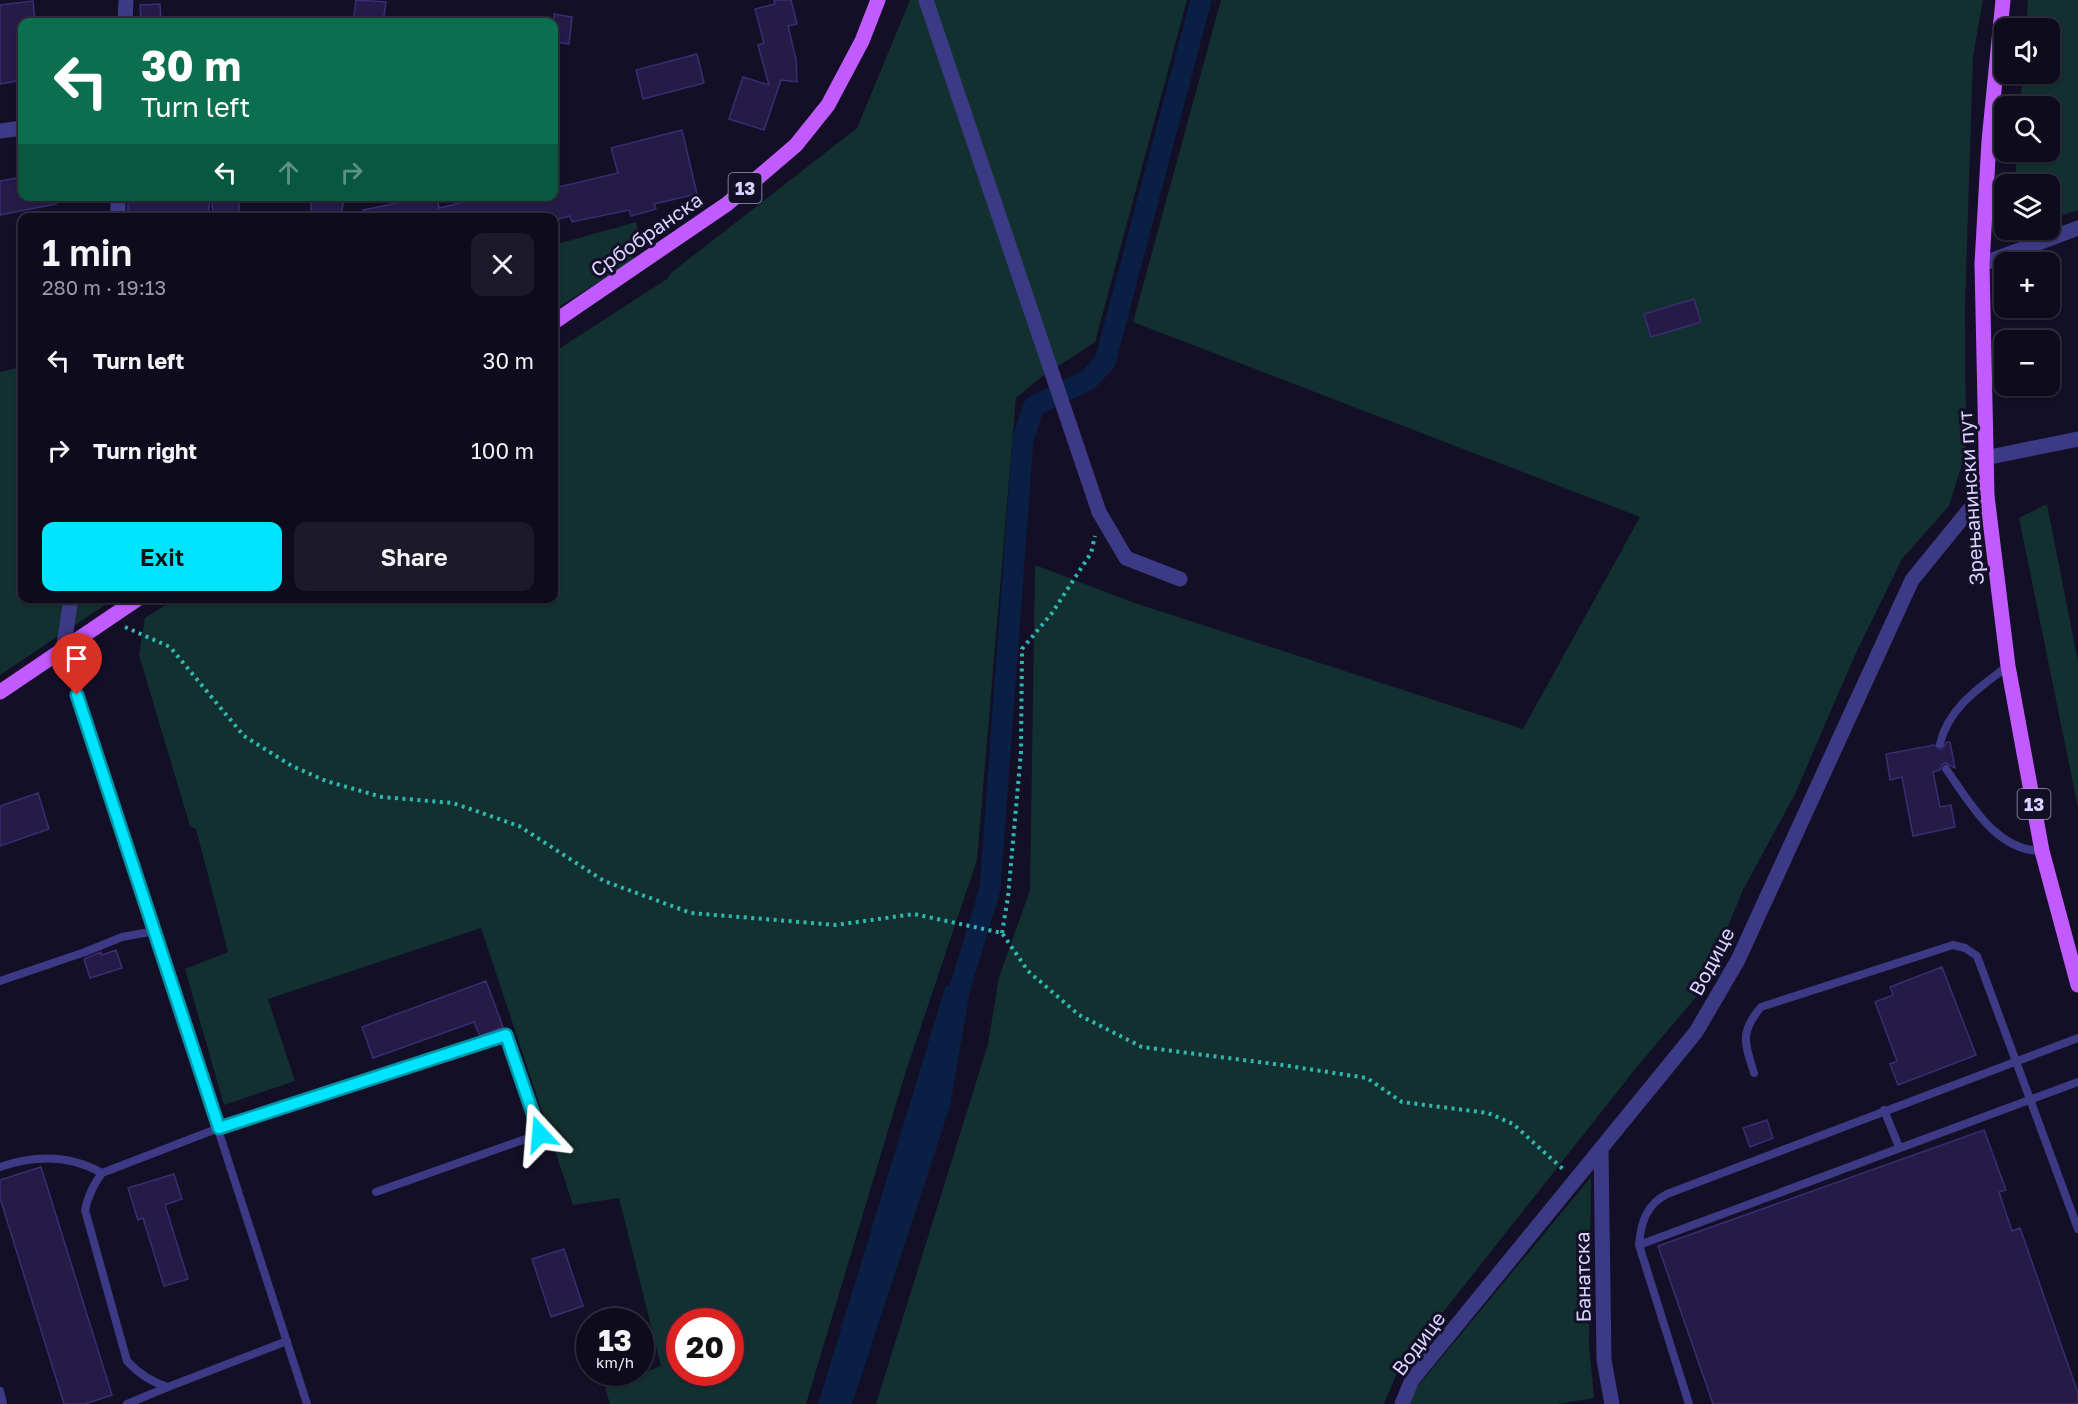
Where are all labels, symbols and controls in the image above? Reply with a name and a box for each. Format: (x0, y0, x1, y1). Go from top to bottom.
map controls (1994, 18, 2060, 396)
button: sound (1994, 18, 2060, 84)
text: 30 m (141, 40, 241, 90)
icon: left (42, 42, 120, 120)
text: Turn left (141, 91, 250, 123)
button: search (1994, 96, 2060, 162)
icon: left (209, 156, 242, 189)
icon: ahead (272, 156, 305, 189)
icon: right (335, 156, 368, 189)
road number: 13 (728, 173, 762, 203)
button: layers (1994, 174, 2060, 240)
street label: Србобранска (585, 187, 707, 281)
text: 1 min (42, 231, 132, 274)
button: close (471, 233, 534, 296)
button: + (1994, 252, 2060, 318)
text: 280 m · 19:13 (42, 275, 166, 299)
button: − (1994, 330, 2060, 396)
icon: left (42, 344, 75, 377)
text: Turn left (93, 347, 184, 374)
text: 30 m (483, 347, 534, 374)
street label: Зрењанински пут (1952, 410, 1988, 586)
icon: right (42, 434, 75, 467)
text: Turn right (93, 437, 197, 464)
text: 100 m (471, 437, 534, 464)
button: Exit (42, 522, 282, 591)
button: Share (294, 522, 534, 591)
pin (51, 633, 102, 695)
icon: arrive (60, 642, 93, 675)
road number: 13 (2018, 789, 2050, 819)
street label: Водице (1683, 923, 1739, 999)
position arrow (508, 1102, 572, 1166)
street label: Банатска (1569, 1231, 1595, 1323)
street label: Водице (1386, 1306, 1450, 1380)
speed limit sign: 20 (666, 1308, 744, 1386)
text: 13 (598, 1322, 632, 1358)
text: km/h (596, 1353, 634, 1371)

